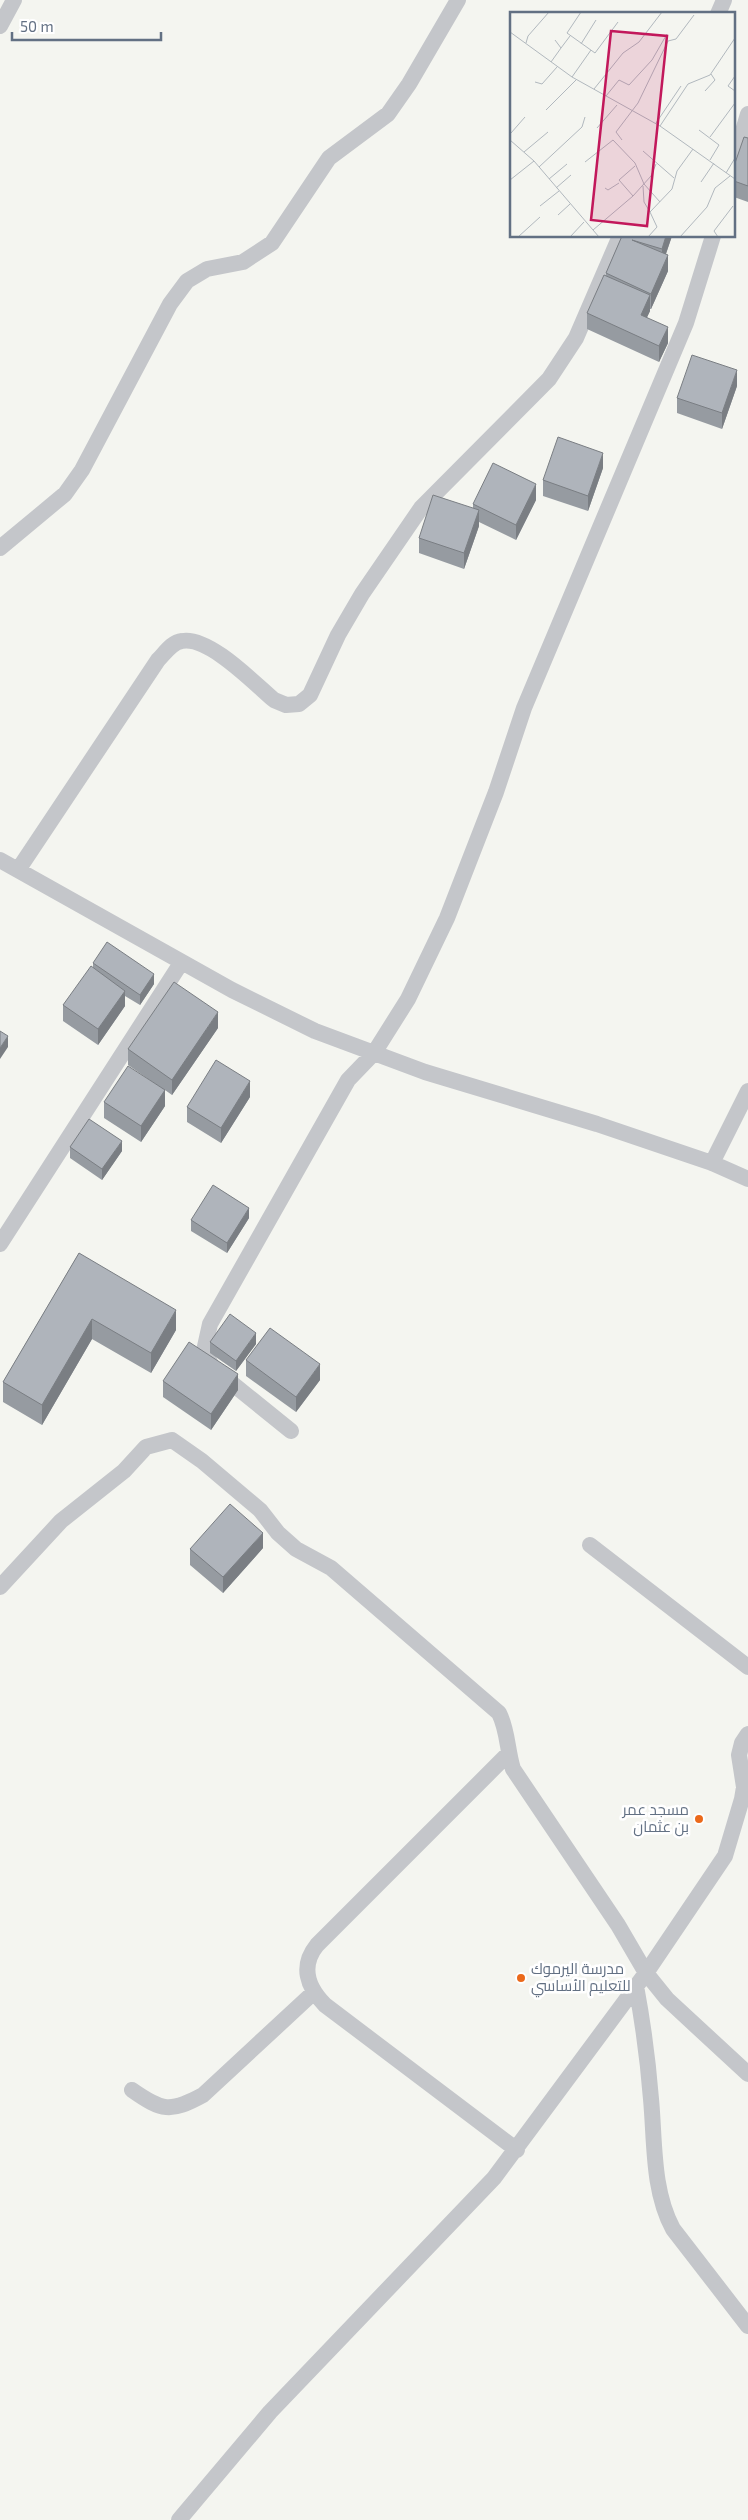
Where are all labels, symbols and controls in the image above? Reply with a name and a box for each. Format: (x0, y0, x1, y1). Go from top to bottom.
scale bar (12, 10, 161, 42)
inset map (510, 12, 736, 238)
text: 50 m (20, 17, 54, 35)
place label: مسجد عمر بن عثمان (622, 1800, 689, 1837)
marker: مسجد عمر بن عثمان (693, 1813, 705, 1825)
place label: مدرسة اليرموك للتعليم الأساسي (531, 1959, 631, 1998)
marker: مدرسة اليرموك للتعليم الأساسي (515, 1972, 527, 1984)

